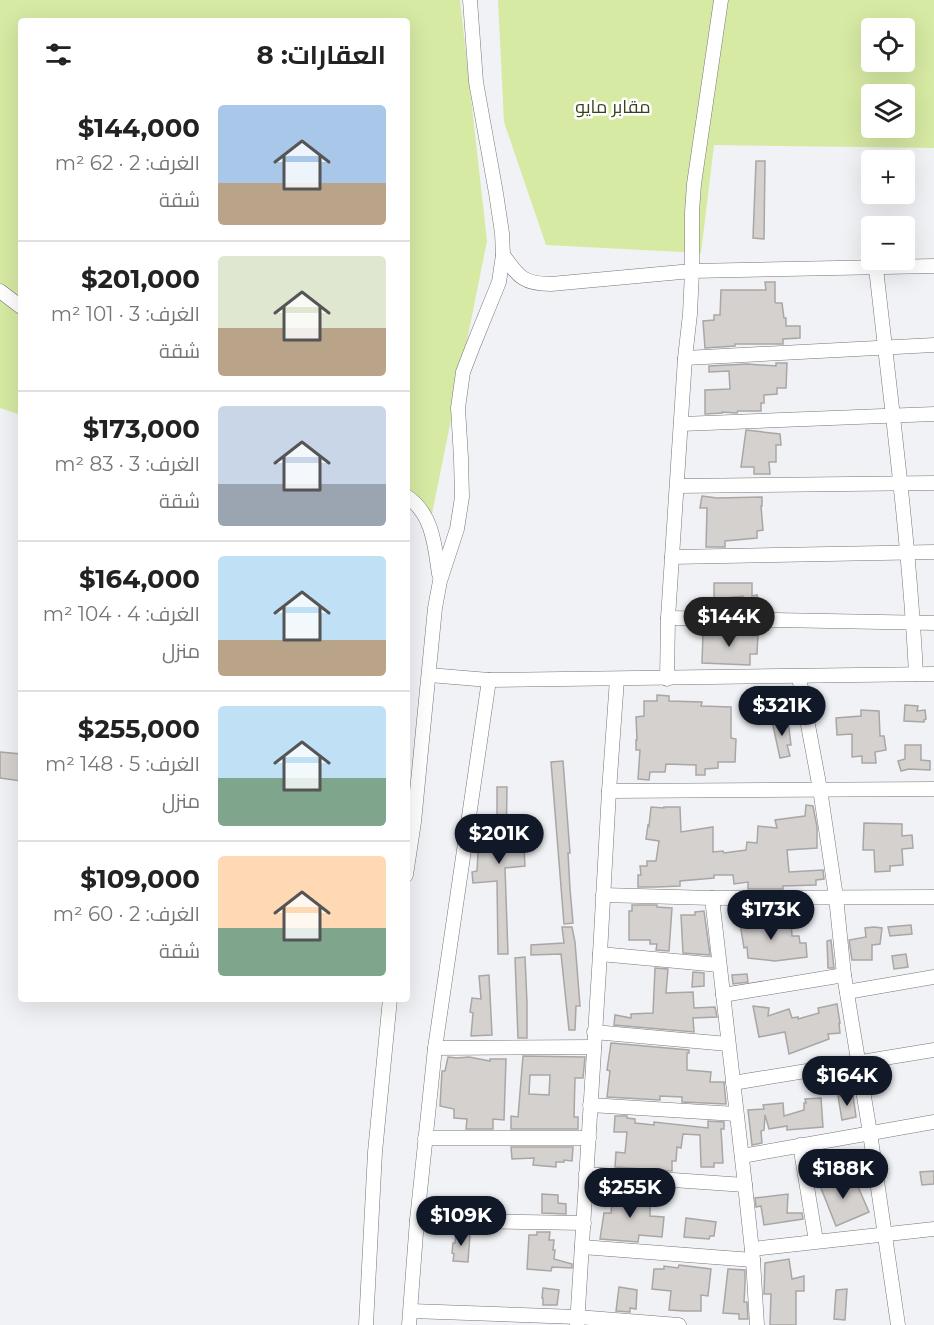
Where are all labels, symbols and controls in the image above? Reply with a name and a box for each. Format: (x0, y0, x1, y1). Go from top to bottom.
map controls (861, 18, 915, 270)
button: locate (861, 18, 915, 72)
icon: filters (42, 38, 75, 71)
text: العقارات: 8 (257, 39, 386, 71)
button: layers (861, 84, 915, 138)
park label: مقابر مايو (575, 96, 651, 118)
text: $144,000 (78, 112, 200, 144)
icon: home (266, 129, 338, 201)
button: + (861, 150, 915, 204)
text: الغرف: 2 · 62 m² (55, 151, 200, 175)
text: شقة (159, 188, 200, 212)
button: − (861, 216, 915, 270)
text: $201,000 (81, 263, 200, 295)
icon: home (266, 280, 338, 352)
text: الغرف: 3 · 101 m² (51, 302, 200, 326)
text: شقة (159, 339, 200, 363)
text: $173,000 (83, 413, 200, 445)
icon: home (266, 430, 338, 502)
text: الغرف: 3 · 83 m² (54, 452, 200, 476)
text: شقة (159, 489, 200, 513)
text: $164,000 (79, 563, 200, 595)
icon: home (266, 580, 338, 652)
pin: $144K (687, 597, 771, 648)
text: الغرف: 4 · 104 m² (43, 602, 200, 626)
text: $144K (698, 604, 760, 628)
text: منزل (162, 639, 200, 663)
pin: $321K (740, 686, 824, 737)
text: $321K (753, 693, 811, 717)
text: $255,000 (78, 713, 200, 745)
icon: home (266, 730, 338, 802)
text: الغرف: 5 · 148 m² (45, 752, 200, 776)
text: منزل (162, 789, 200, 813)
pin: $201K (457, 814, 541, 865)
text: $201K (469, 821, 529, 845)
text: $109,000 (80, 863, 200, 895)
icon: home (266, 880, 338, 952)
pin: $173K (729, 890, 813, 941)
text: $173K (741, 897, 801, 921)
text: الغرف: 2 · 60 m² (53, 902, 200, 926)
text: شقة (159, 939, 200, 963)
pin: $164K (805, 1056, 889, 1107)
text: $164K (816, 1063, 878, 1087)
pin: $188K (801, 1149, 885, 1200)
text: $188K (812, 1156, 874, 1180)
pin: $255K (588, 1168, 672, 1219)
text: $255K (598, 1175, 662, 1199)
pin: $109K (419, 1196, 503, 1247)
text: $109K (430, 1203, 492, 1227)

